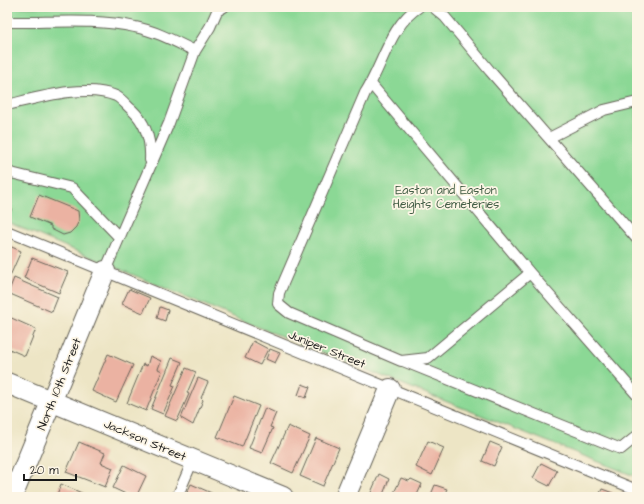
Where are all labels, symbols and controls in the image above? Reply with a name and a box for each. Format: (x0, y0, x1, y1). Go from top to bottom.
park label: Easton and Easton Heights Cemeteries (393, 182, 499, 214)
street label: Juniper Street (286, 326, 368, 373)
street label: North 10th Street (33, 335, 86, 433)
street label: Jackson Street (101, 415, 189, 466)
scale bar (24, 456, 76, 482)
text: 20 m (30, 462, 59, 479)

